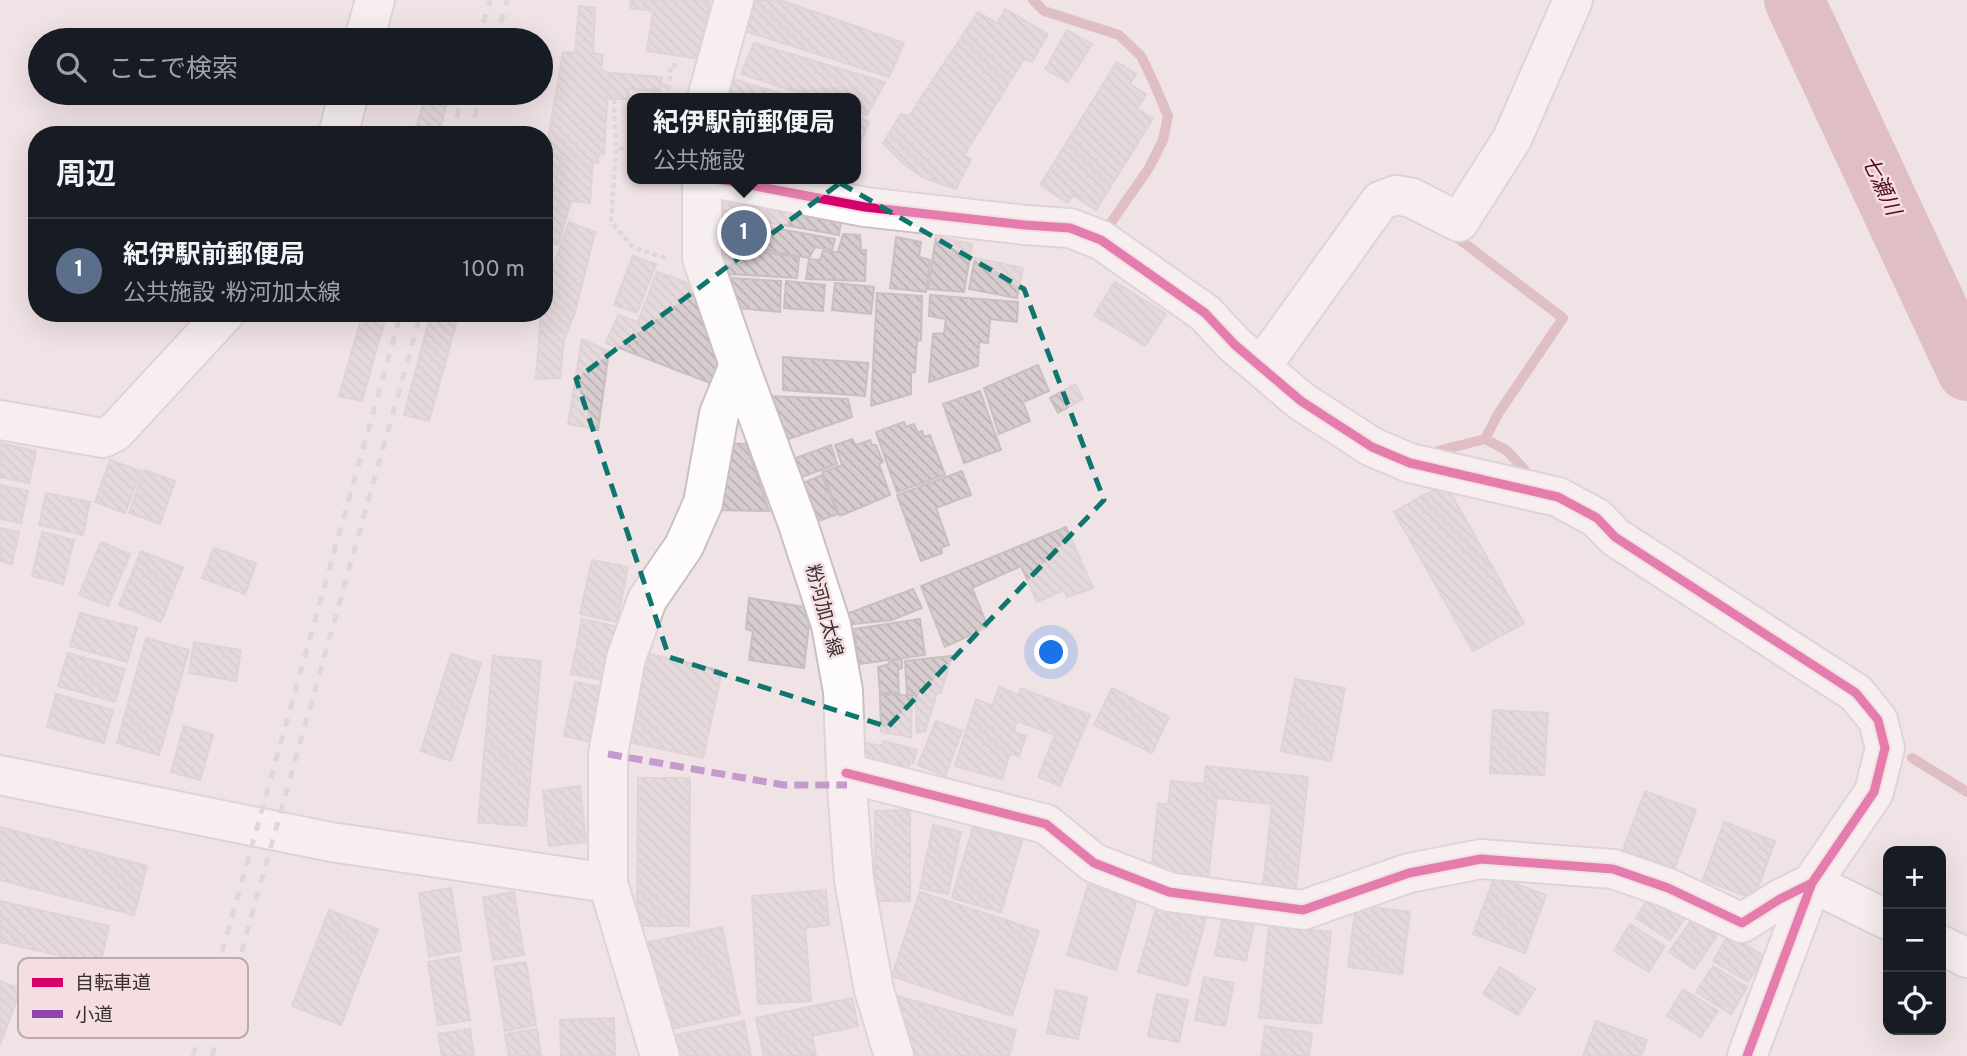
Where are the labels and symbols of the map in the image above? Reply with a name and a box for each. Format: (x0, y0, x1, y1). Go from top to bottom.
water label: 七瀬川 (1854, 152, 1906, 222)
pin: 1 (721, 207, 767, 259)
street label: 粉河加太線 (799, 562, 847, 660)
your location (1034, 635, 1068, 669)
legend (18, 958, 248, 1038)
text: 自転車道 (75, 972, 151, 996)
text: 小道 (75, 1004, 113, 1028)

